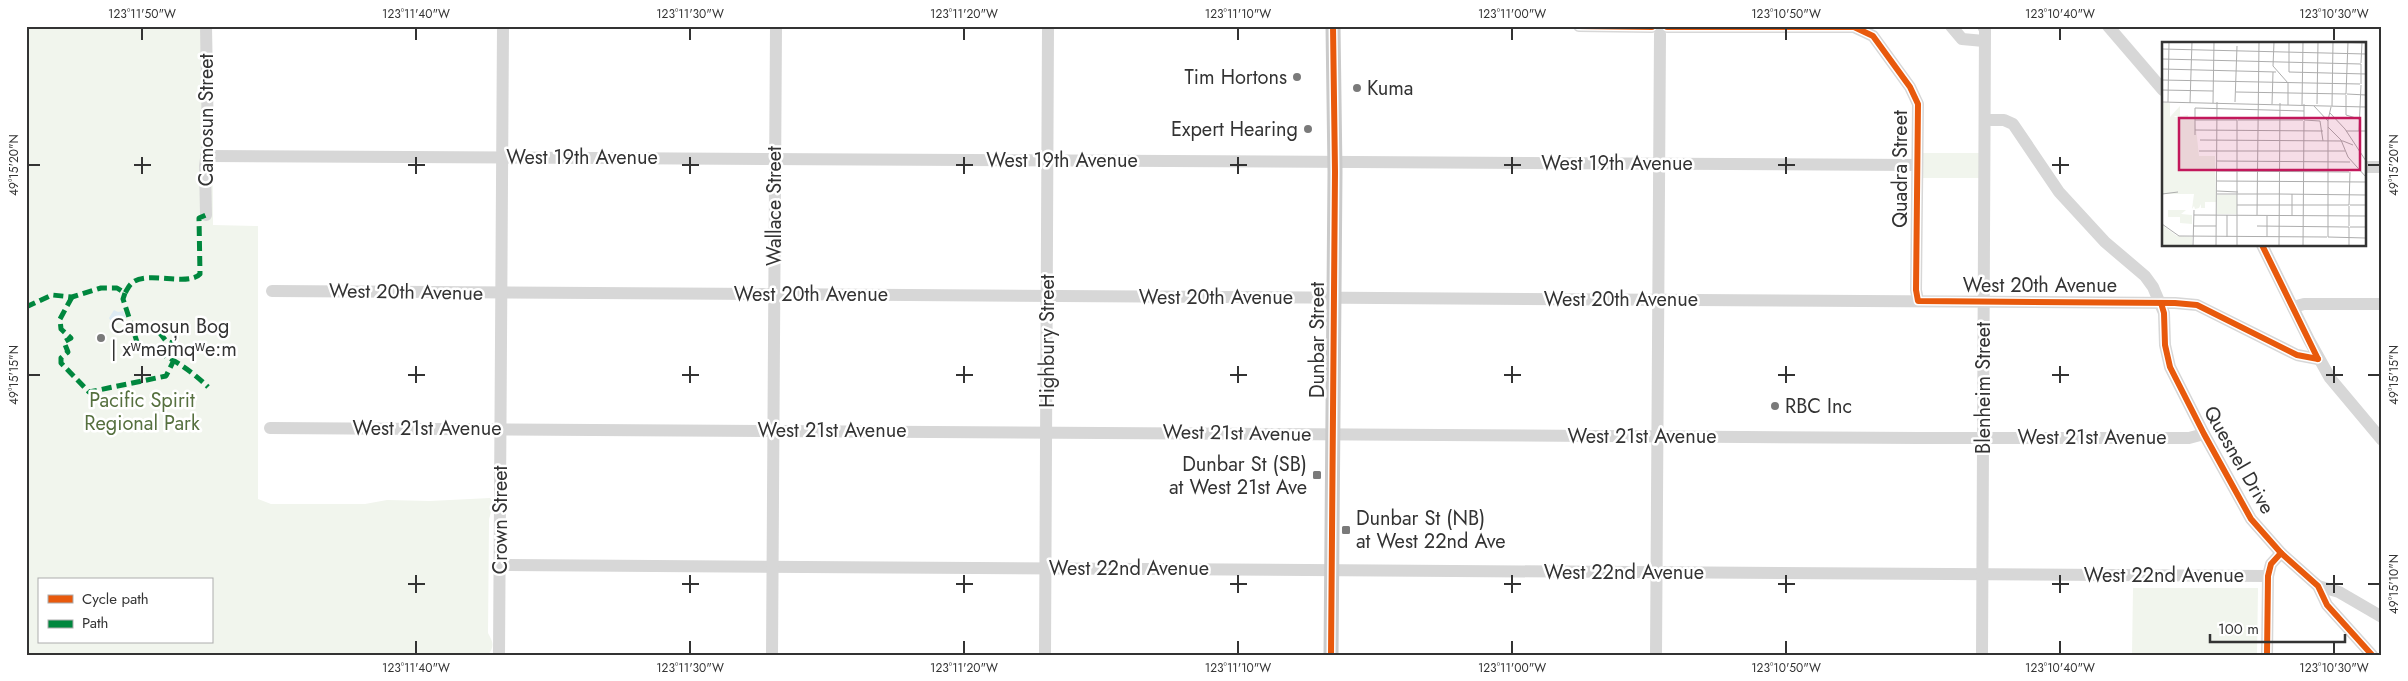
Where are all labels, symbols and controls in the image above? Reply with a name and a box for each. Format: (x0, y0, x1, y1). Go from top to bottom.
text: 123°11'50"W (108, 5, 176, 23)
text: 123°11'40"W (382, 5, 450, 23)
text: 123°11'30"W (656, 5, 724, 23)
text: 123°11'20"W (930, 5, 998, 23)
text: 123°11'10"W (1205, 5, 1271, 23)
text: 123°11'00"W (1478, 5, 1546, 23)
text: 123°10'50"W (1751, 5, 1821, 23)
text: 123°10'40"W (2025, 5, 2095, 23)
text: 123°10'30"W (2299, 5, 2369, 23)
inset map (2162, 42, 2366, 246)
street label: Camosun Street (192, 53, 221, 186)
place label: Tim Hortons (1185, 63, 1287, 92)
marker: Tim Hortons (1291, 71, 1303, 83)
place label: Kuma (1367, 74, 1413, 103)
marker: Kuma (1351, 82, 1363, 94)
street label: Quadra Street (1886, 110, 1915, 228)
place label: Expert Hearing (1171, 115, 1298, 144)
marker: Expert Hearing (1302, 123, 1314, 135)
text: 49°15'20"N (5, 134, 23, 196)
text: 49°15'20"N (2385, 134, 2403, 196)
street label: West 19th Avenue (506, 143, 658, 172)
street label: Wallace Street (760, 146, 789, 266)
street label: West 19th Avenue (986, 146, 1138, 175)
street label: West 19th Avenue (1541, 149, 1693, 178)
street label: West 20th Avenue (1963, 271, 2117, 300)
street label: Highbury Street (1033, 274, 1062, 408)
street label: West 20th Avenue (329, 276, 483, 308)
street label: West 20th Avenue (734, 280, 888, 309)
street label: Dunbar Street (1303, 282, 1332, 398)
street label: West 20th Avenue (1139, 283, 1293, 312)
street label: West 20th Avenue (1544, 285, 1698, 314)
place label: Camosun Bog | xʷməm̓qʷe:m (111, 312, 237, 364)
street label: Blenheim Street (1969, 322, 1998, 454)
marker: Camosun Bog | xʷməm̓qʷe:m (95, 332, 107, 344)
text: 49°15'15"N (5, 345, 23, 405)
text: 49°15'15"N (2385, 345, 2403, 405)
park label: Pacific Spirit Regional Park (84, 386, 200, 438)
place label: RBC Inc (1785, 392, 1852, 421)
marker: RBC Inc (1769, 400, 1781, 412)
street label: Quesnel Drive (2196, 401, 2282, 519)
street label: West 21st Avenue (353, 414, 501, 443)
street label: West 21st Avenue (758, 416, 906, 445)
street label: West 21st Avenue (1162, 417, 1312, 449)
street label: West 21st Avenue (1568, 422, 1716, 451)
street label: West 21st Avenue (2018, 423, 2166, 452)
place label: Dunbar St (SB) at West 21st Ave (1169, 450, 1307, 502)
street label: Crown Street (486, 465, 515, 574)
marker: Dunbar St (SB) at West 21st Ave (1311, 469, 1323, 481)
place label: Dunbar St (NB) at West 22nd Ave (1356, 504, 1505, 556)
marker: Dunbar St (NB) at West 22nd Ave (1340, 524, 1352, 536)
street label: West 22nd Avenue (1049, 554, 1209, 583)
text: 49°15'10"N (2385, 554, 2403, 614)
street label: West 22nd Avenue (1544, 558, 1704, 587)
street label: West 22nd Avenue (2084, 561, 2244, 590)
legend (38, 578, 212, 644)
text: Cycle path (82, 588, 149, 610)
scale bar (2210, 611, 2346, 643)
text: Path (82, 612, 108, 634)
text: 100 m (2218, 618, 2259, 640)
text: 123°11'40"W (382, 659, 450, 677)
text: 123°11'30"W (656, 659, 724, 677)
text: 123°11'20"W (930, 659, 998, 677)
text: 123°11'10"W (1205, 659, 1271, 677)
text: 123°11'00"W (1478, 659, 1546, 677)
text: 123°10'50"W (1751, 659, 1821, 677)
text: 123°10'40"W (2025, 659, 2095, 677)
text: 123°10'30"W (2299, 659, 2369, 677)

